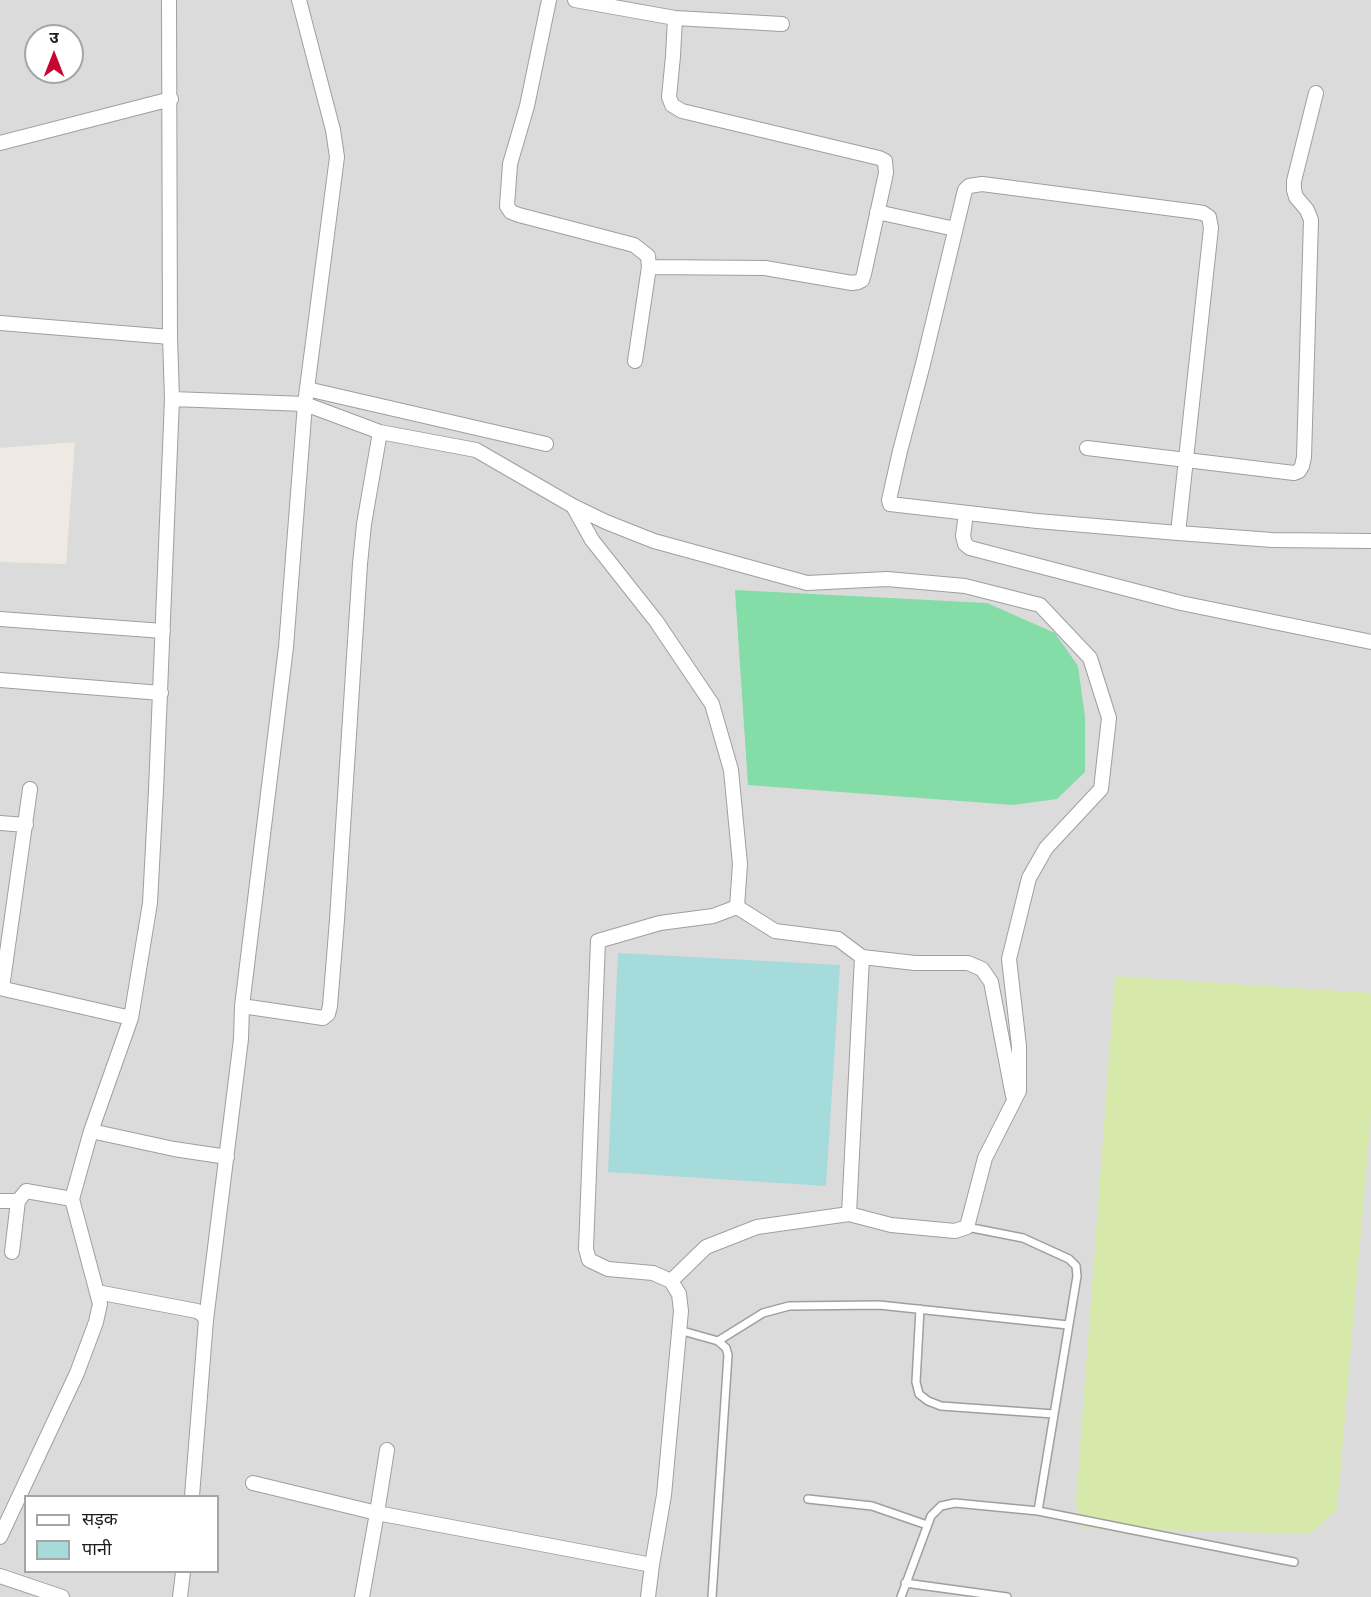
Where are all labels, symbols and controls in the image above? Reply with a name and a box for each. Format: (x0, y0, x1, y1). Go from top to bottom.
north arrow (24, 24, 84, 84)
text: उ (49, 28, 59, 47)
legend (24, 1495, 219, 1573)
text: सड़क (82, 1508, 118, 1530)
text: पानी (82, 1538, 112, 1560)

